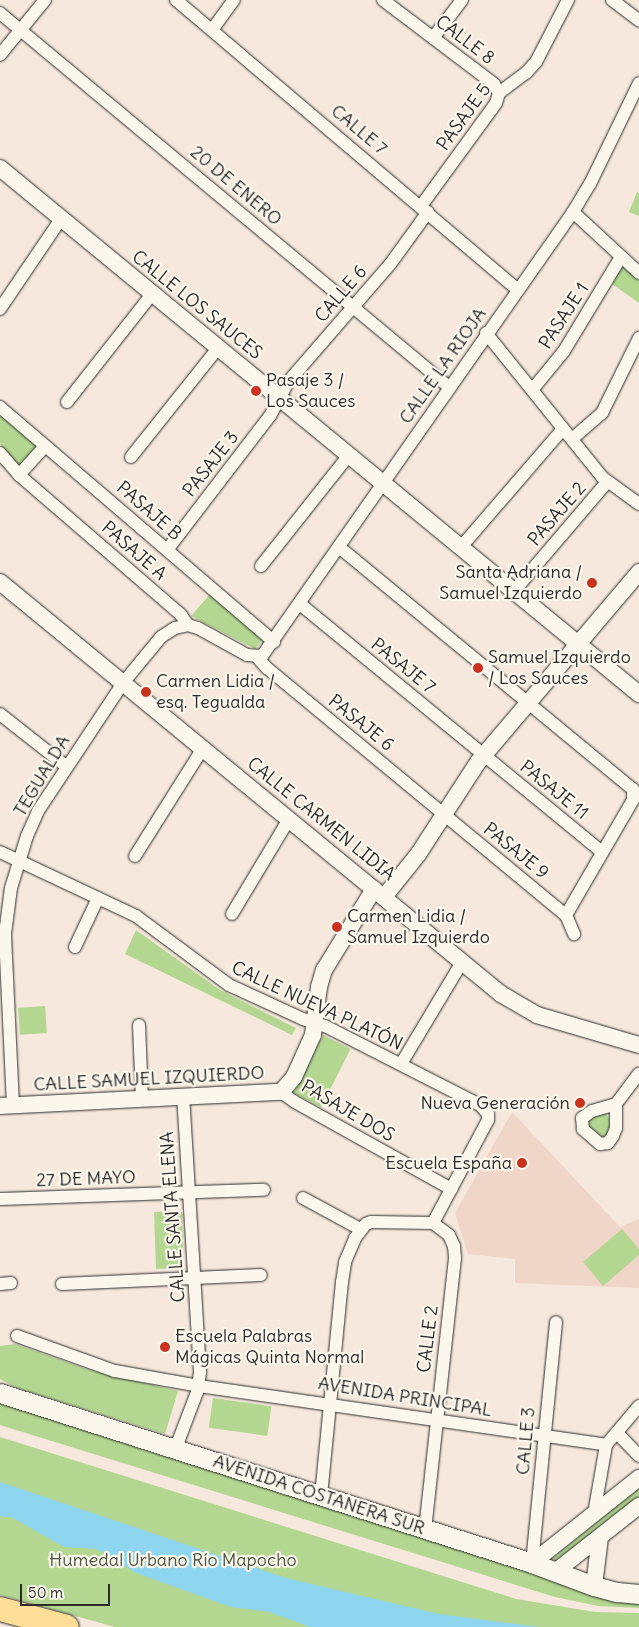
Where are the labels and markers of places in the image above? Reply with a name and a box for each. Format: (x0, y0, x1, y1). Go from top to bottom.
place label: Pasaje 3 / Los Sauces (266, 370, 356, 412)
marker: Pasaje 3 / Los Sauces (250, 385, 262, 397)
place label: Santa Adriana / Samuel Izquierdo (439, 562, 582, 604)
marker: Santa Adriana / Samuel Izquierdo (586, 577, 598, 589)
place label: Samuel Izquierdo / Los Sauces (488, 647, 631, 690)
marker: Samuel Izquierdo / Los Sauces (472, 662, 484, 674)
place label: Carmen Lidia / esq. Tegualda (156, 671, 275, 714)
marker: Carmen Lidia / esq. Tegualda (140, 686, 152, 698)
place label: Carmen Lidia / Samuel Izquierdo (347, 906, 490, 949)
marker: Carmen Lidia / Samuel Izquierdo (331, 921, 343, 933)
place label: Nueva Generación (420, 1092, 570, 1114)
marker: Nueva Generación (574, 1097, 586, 1109)
place label: Escuela España (385, 1152, 512, 1174)
marker: Escuela España (516, 1157, 528, 1169)
place label: Escuela Palabras Mágicas Quinta Normal (175, 1326, 364, 1368)
marker: Escuela Palabras Mágicas Quinta Normal (159, 1341, 171, 1353)

